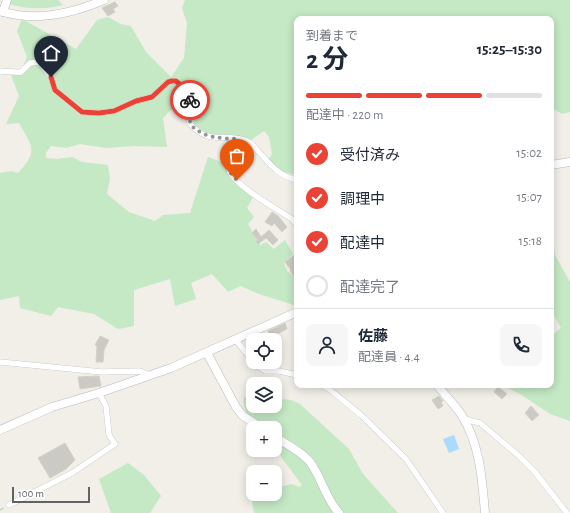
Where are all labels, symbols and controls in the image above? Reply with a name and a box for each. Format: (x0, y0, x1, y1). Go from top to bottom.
text: 到着まで (306, 30, 358, 43)
pin (34, 36, 68, 77)
icon: home (40, 42, 62, 64)
text: 15:25–15:30 (477, 42, 542, 57)
text: 2 分 (306, 47, 348, 73)
courier (170, 80, 210, 120)
icon: bike (179, 89, 201, 111)
text: 配達中 · 220 m (306, 109, 384, 122)
pin (220, 139, 254, 180)
icon: check (306, 143, 328, 165)
icon: bag (226, 145, 248, 167)
text: 15:02 (516, 147, 542, 160)
text: 受付済み (340, 148, 400, 163)
icon: check (306, 187, 328, 209)
text: 15:07 (517, 191, 542, 204)
text: 調理中 (340, 192, 385, 207)
icon: check (306, 231, 328, 253)
text: 15:18 (518, 235, 542, 248)
text: 配達中 (340, 236, 385, 251)
text: 配達完了 (340, 280, 400, 295)
button: person (306, 324, 348, 366)
button: phone (500, 324, 542, 366)
text: 佐藤 (358, 329, 388, 344)
map controls (246, 333, 282, 501)
button: locate (246, 333, 282, 369)
text: 配達員 · 4.4 (358, 351, 420, 364)
button: layers (246, 377, 282, 413)
button: + (246, 421, 282, 457)
button: − (246, 465, 282, 501)
scale bar (12, 485, 90, 504)
text: 100 m (18, 488, 44, 499)

